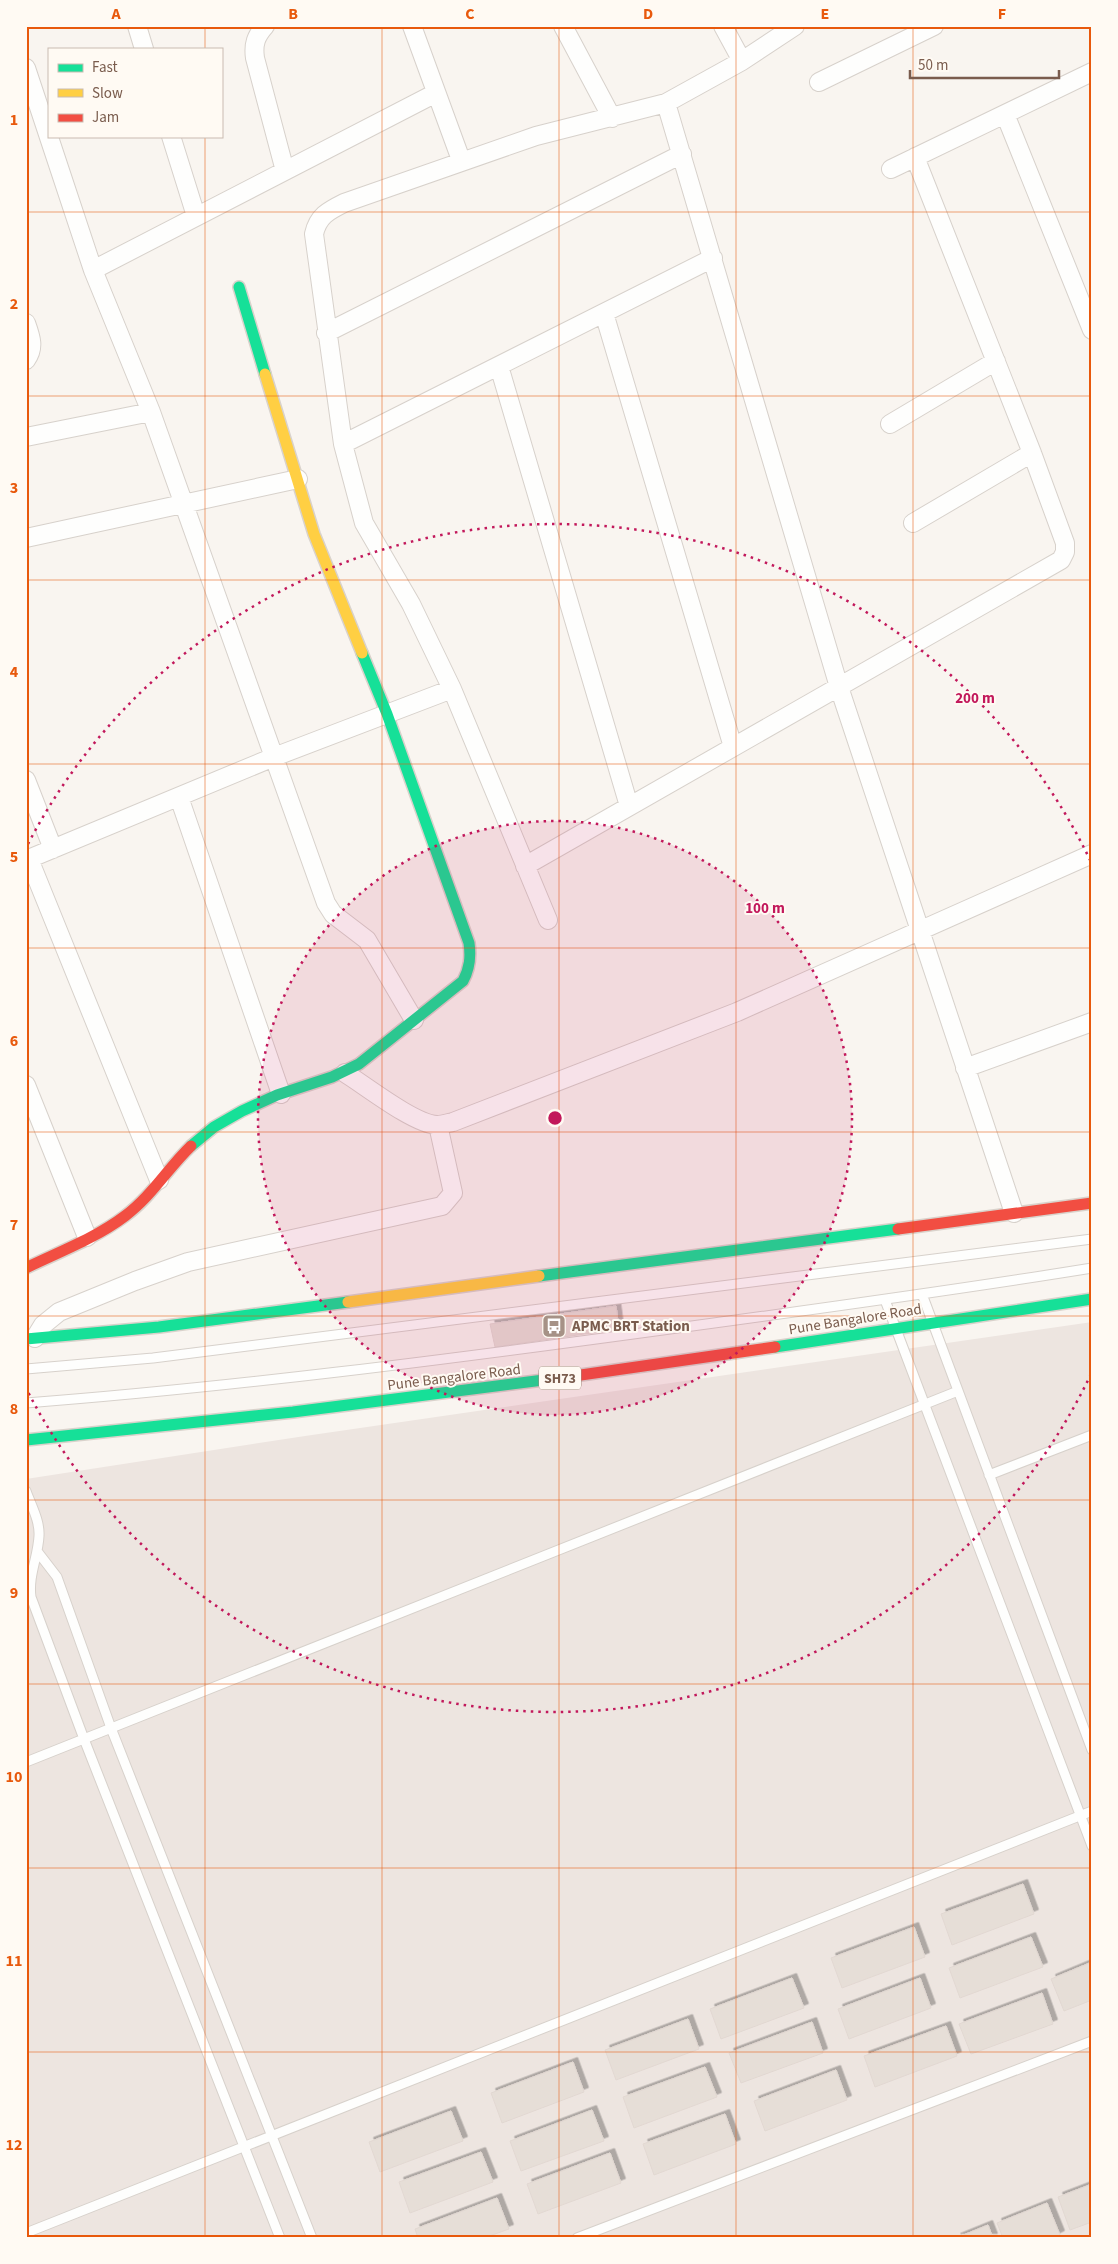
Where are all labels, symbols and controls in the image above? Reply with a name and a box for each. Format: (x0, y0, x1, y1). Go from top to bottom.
text: A (110, 3, 121, 25)
text: B (288, 3, 298, 25)
text: C (465, 3, 475, 25)
text: D (643, 3, 653, 25)
text: E (821, 3, 829, 25)
text: F (998, 3, 1006, 25)
legend (48, 48, 222, 138)
scale bar (910, 48, 1059, 80)
text: 50 m (918, 55, 948, 76)
text: Fast (92, 57, 118, 78)
text: Slow (92, 83, 123, 104)
text: Jam (92, 107, 119, 128)
text: 1 (10, 109, 18, 131)
text: 2 (10, 293, 18, 315)
text: 3 (10, 477, 18, 499)
text: 4 (10, 661, 19, 683)
text: 200 m (955, 688, 995, 709)
text: 5 (10, 846, 18, 868)
text: 100 m (745, 898, 785, 919)
text: 6 (10, 1030, 18, 1052)
centre of rings (546, 1109, 564, 1127)
text: 7 (10, 1214, 18, 1236)
street label: Pune Bangalore Road (787, 1299, 923, 1340)
bus stop icon: APMC BRT Station (541, 1313, 567, 1339)
place label: APMC BRT Station (571, 1316, 690, 1337)
street label: Pune Bangalore Road (386, 1359, 522, 1396)
road number: SH73 (539, 1366, 581, 1390)
text: 8 (10, 1398, 18, 1420)
text: 9 (10, 1582, 18, 1604)
text: 10 (6, 1766, 22, 1788)
text: 11 (6, 1950, 22, 1972)
text: 12 (6, 2134, 22, 2156)

